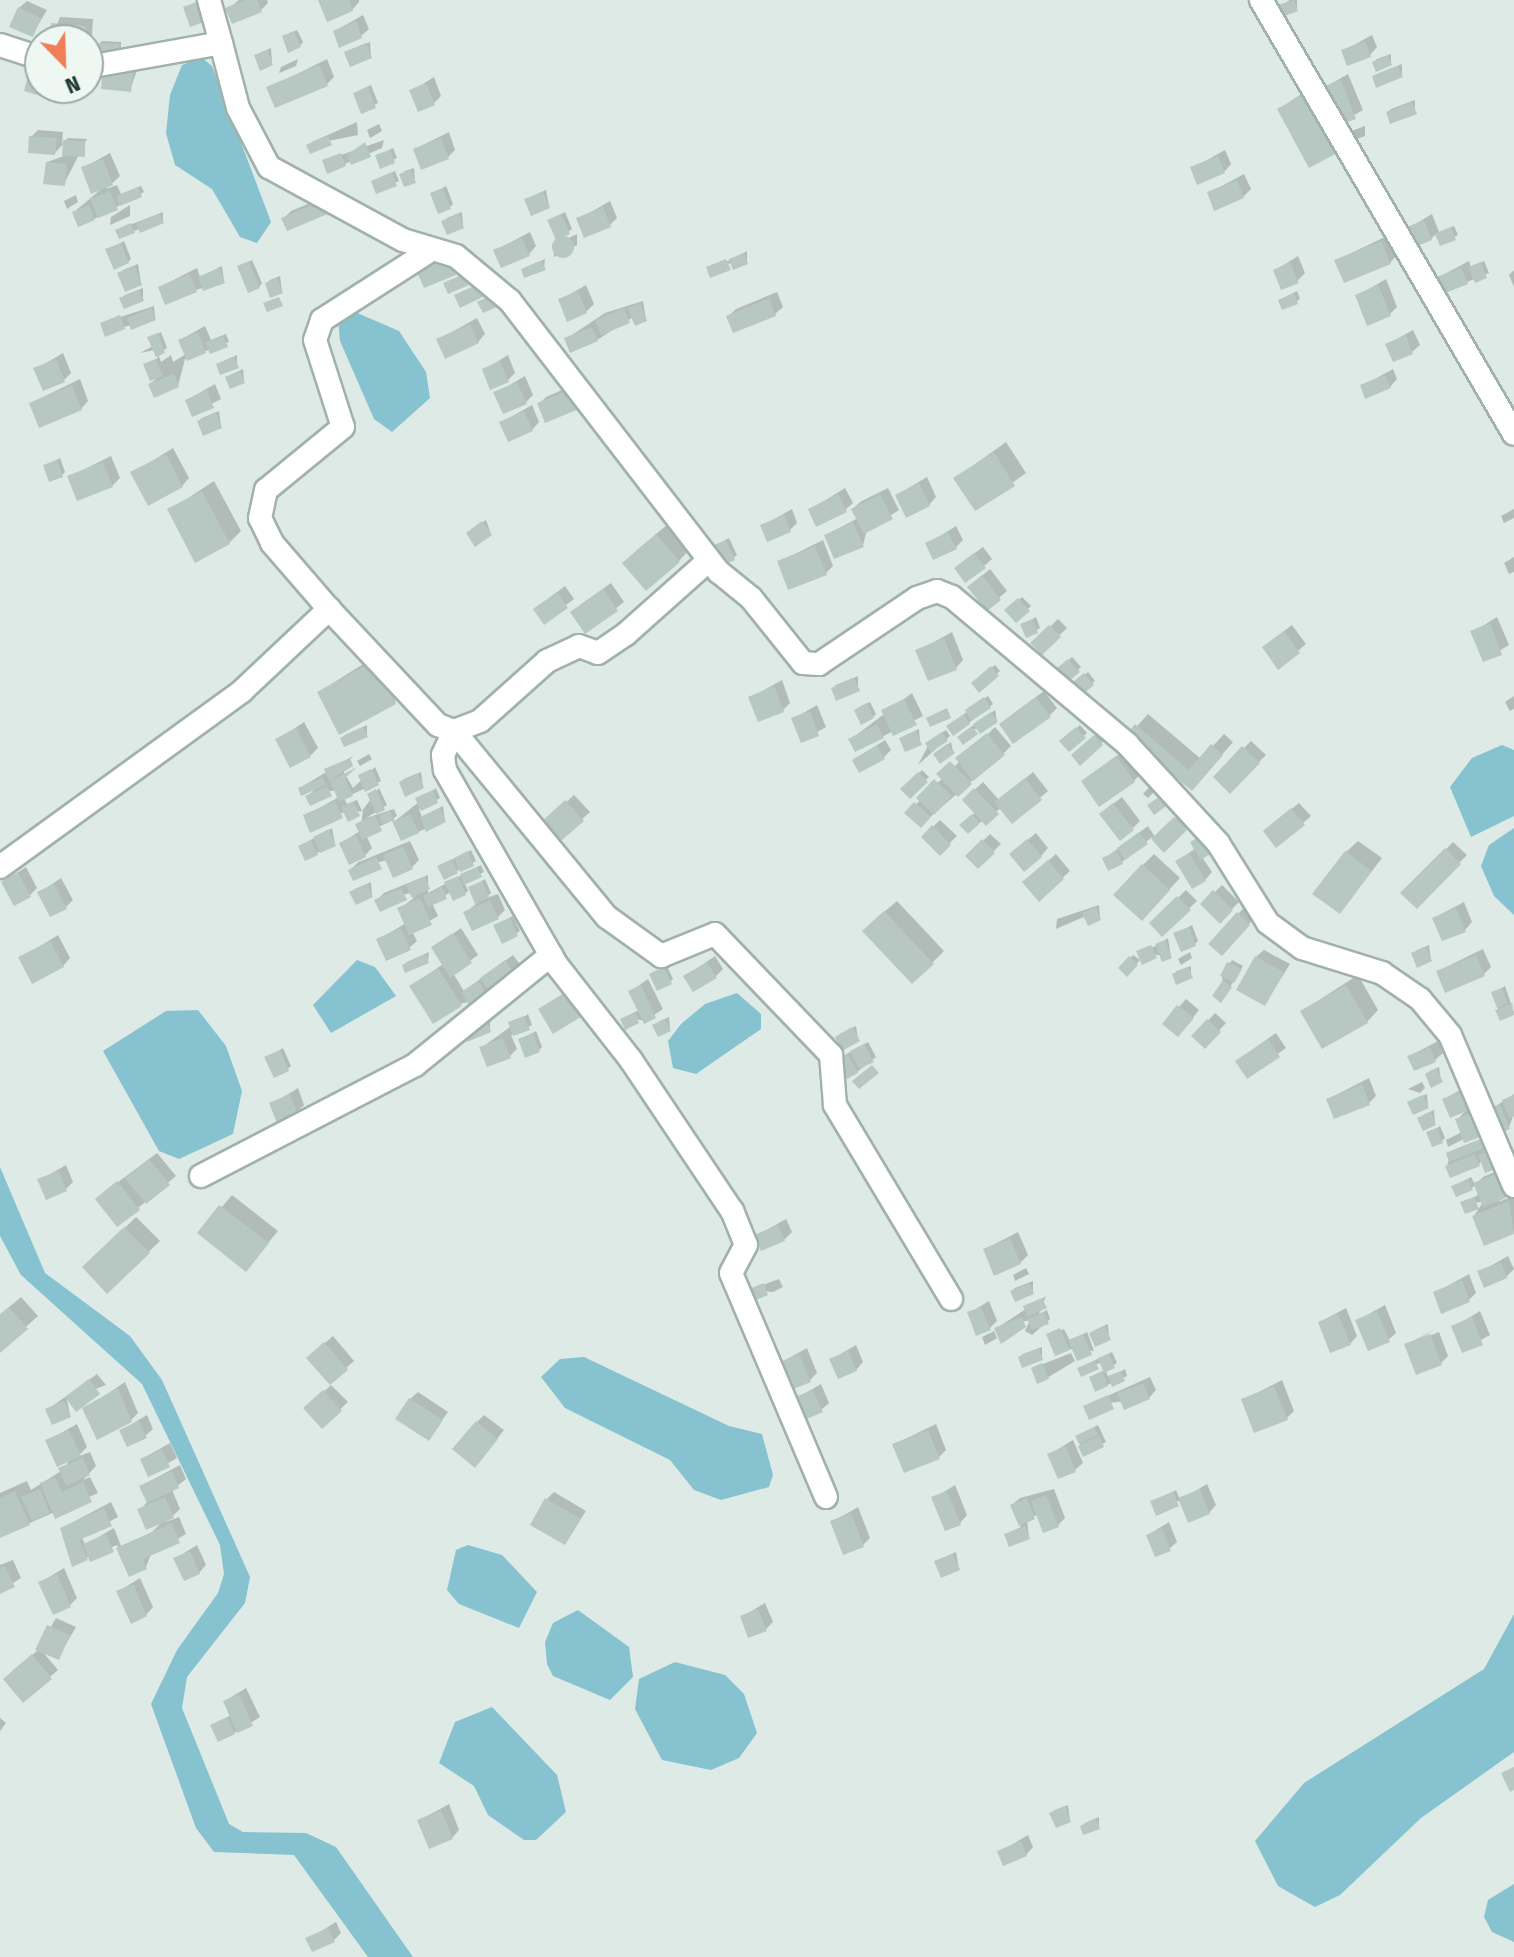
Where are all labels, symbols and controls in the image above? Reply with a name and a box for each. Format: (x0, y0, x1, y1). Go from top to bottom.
north arrow (24, 24, 104, 104)
text: N (61, 70, 84, 100)

